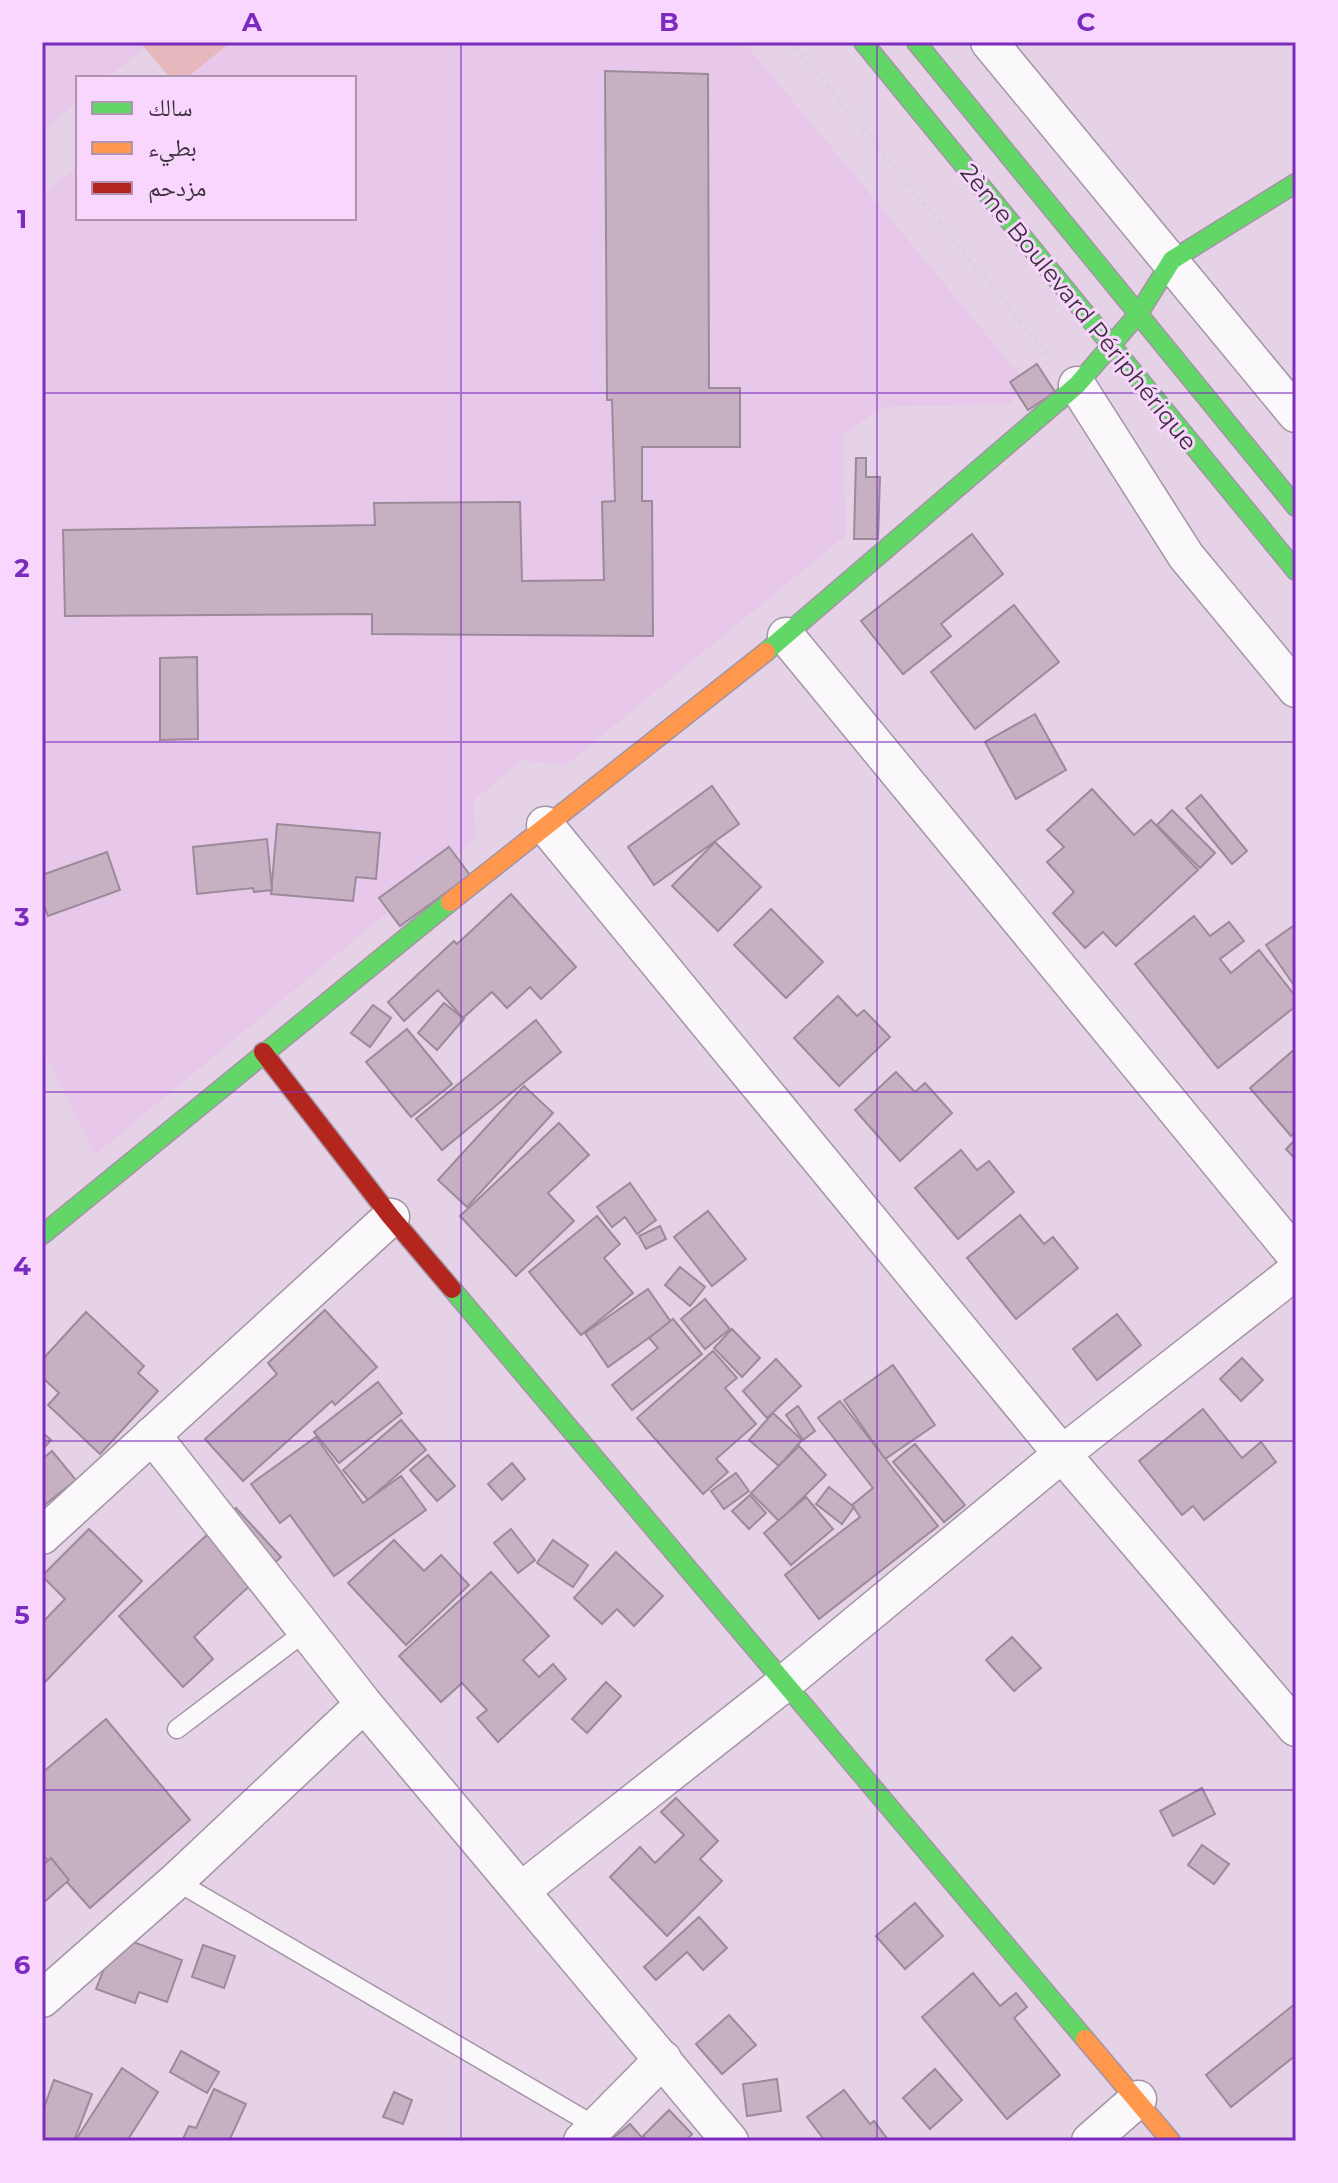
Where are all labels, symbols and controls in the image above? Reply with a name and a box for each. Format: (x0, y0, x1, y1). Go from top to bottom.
text: A (241, 6, 263, 38)
text: B (659, 6, 679, 38)
text: C (1077, 6, 1096, 38)
legend (76, 76, 356, 220)
text: سالك (148, 93, 193, 122)
text: بطيء (148, 133, 197, 167)
street label: 2ème Boulevard Périphérique (955, 158, 1203, 456)
text: مزدحم (148, 173, 207, 204)
text: 1 (17, 203, 27, 235)
text: 2 (14, 552, 30, 584)
text: 3 (13, 901, 30, 933)
text: 4 (13, 1250, 31, 1282)
text: 5 (14, 1599, 30, 1631)
text: 6 (14, 1949, 31, 1981)

